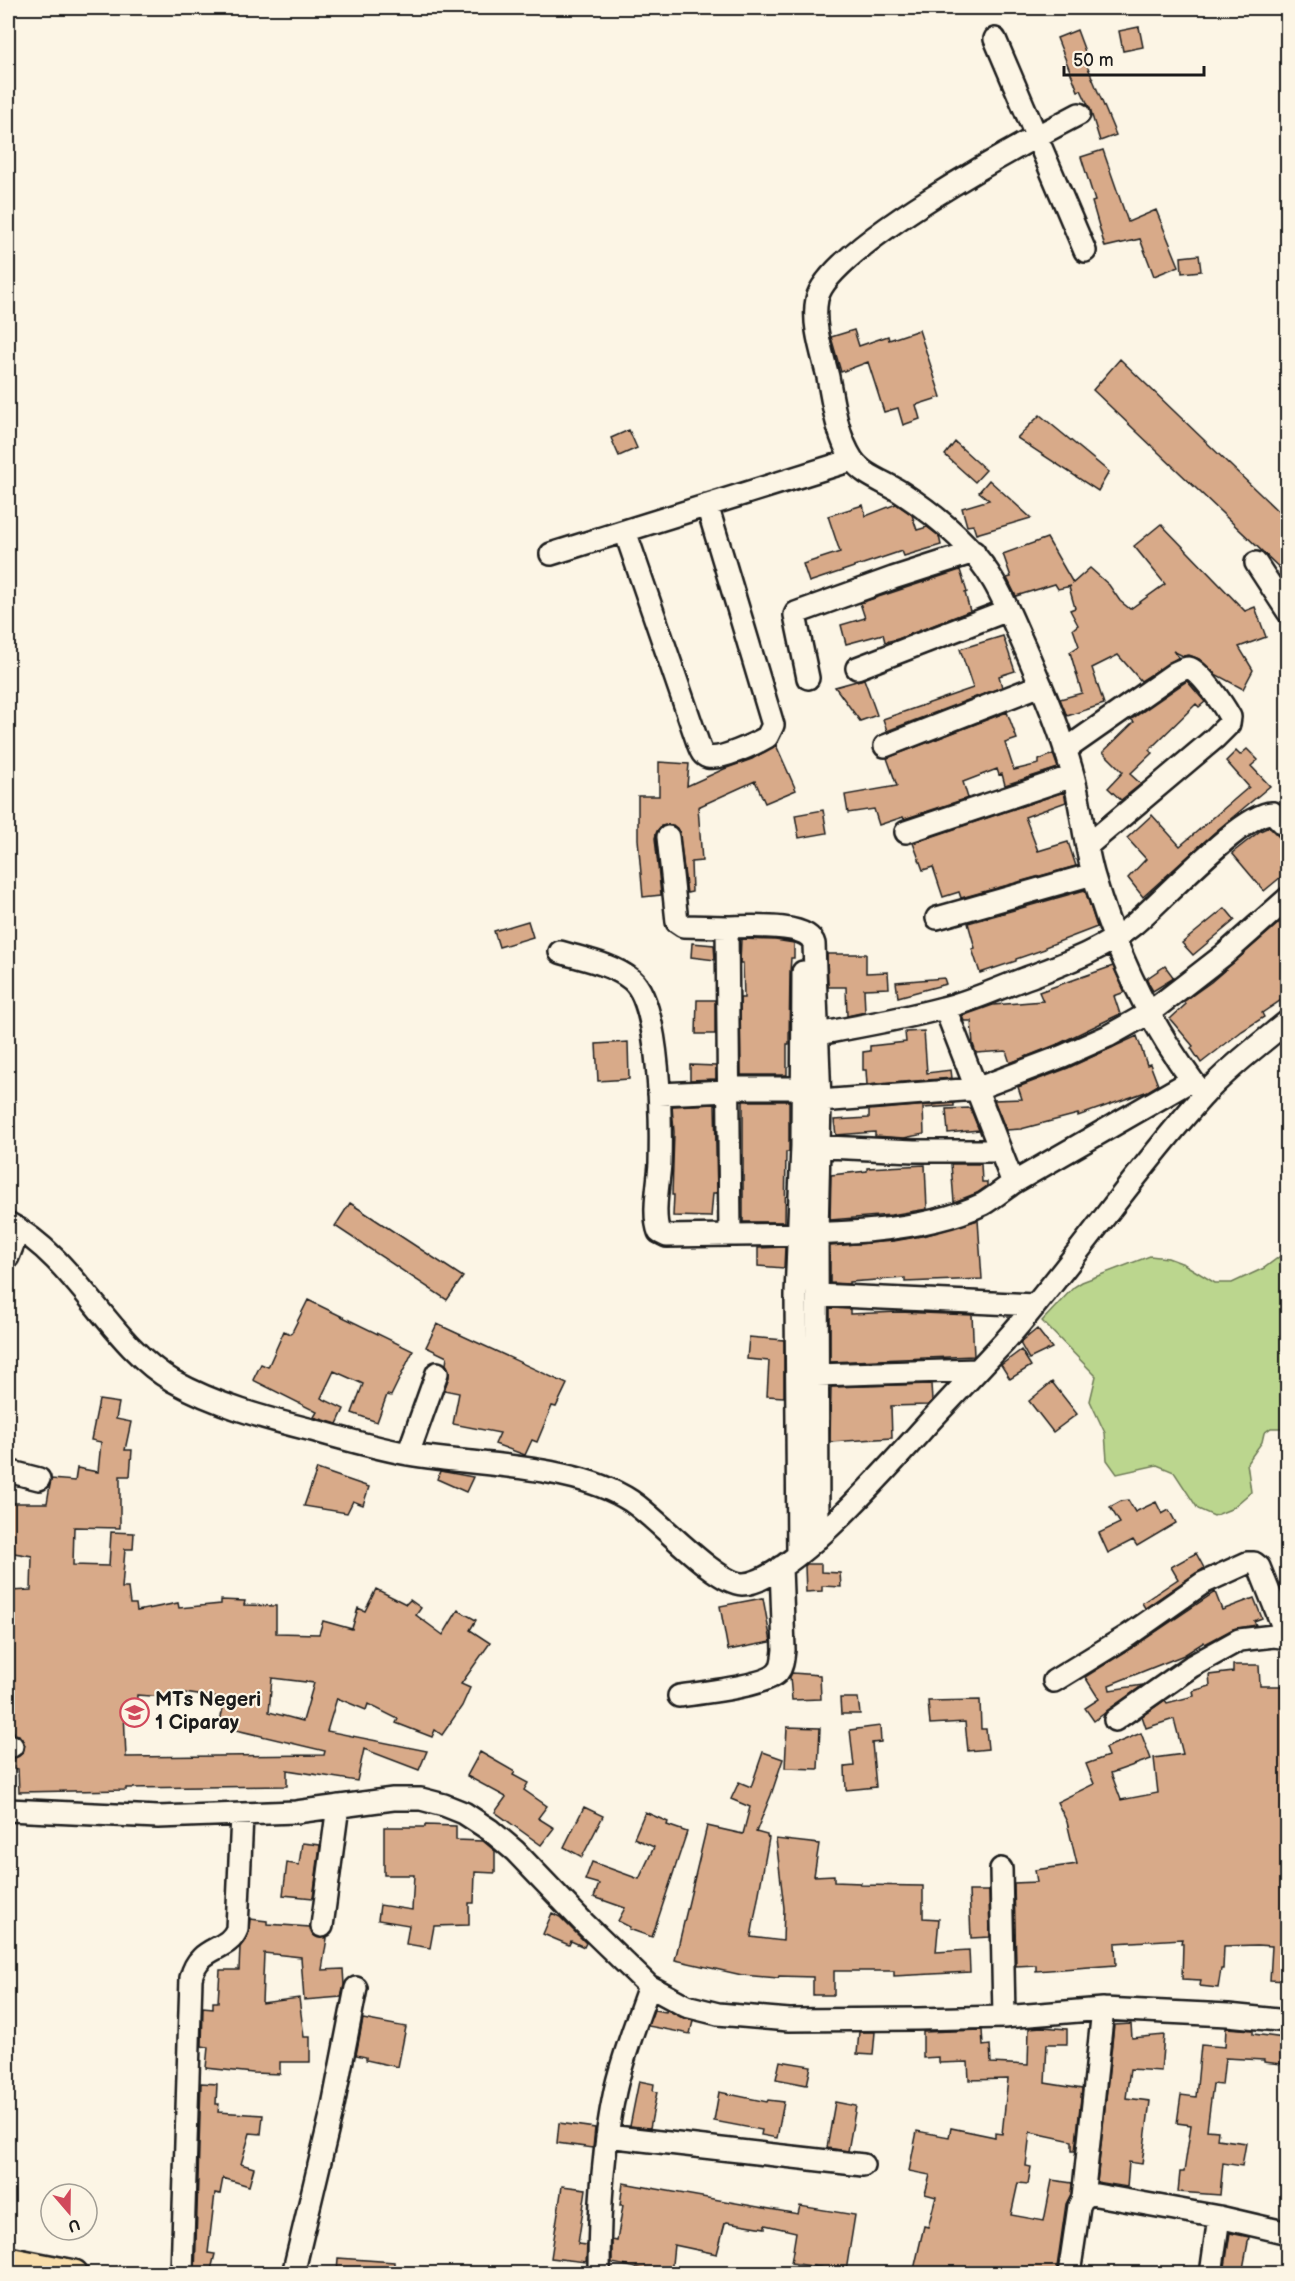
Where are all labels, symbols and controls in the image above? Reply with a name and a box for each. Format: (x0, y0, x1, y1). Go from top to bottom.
scale bar (1064, 39, 1204, 77)
text: 50 m (1073, 50, 1114, 71)
place label: MTs Negeri 1 Ciparay (155, 1688, 261, 1735)
school or university icon: MTs Negeri 1 Ciparay (118, 1696, 150, 1728)
north arrow (39, 2182, 99, 2242)
text: U (65, 2214, 82, 2236)

